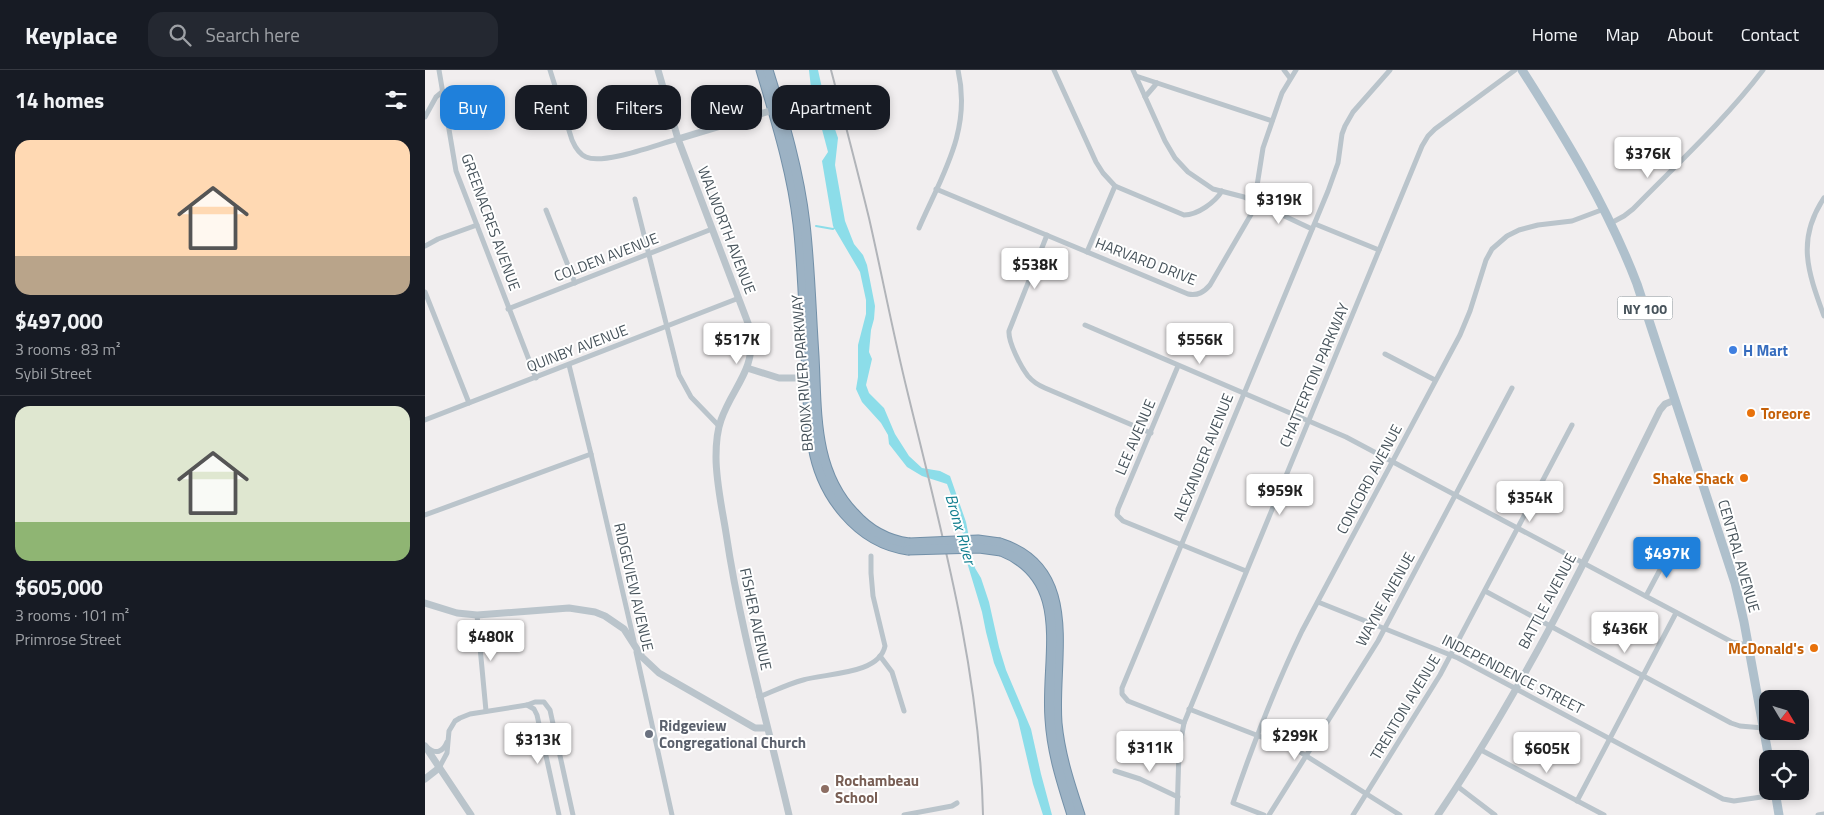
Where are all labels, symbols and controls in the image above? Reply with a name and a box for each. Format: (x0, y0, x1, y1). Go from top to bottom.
search box (148, 12, 498, 57)
text: Keyplace (25, 17, 118, 53)
text: Search here (206, 20, 300, 49)
icon: search (166, 21, 194, 49)
text: Home (1532, 21, 1578, 48)
text: Map (1606, 21, 1639, 48)
text: About (1667, 21, 1713, 48)
text: Contact (1741, 21, 1799, 48)
text: 14 homes (15, 84, 104, 116)
chip: Buy (440, 85, 505, 130)
chip: Rent (515, 85, 587, 130)
chip: Filters (597, 85, 681, 130)
chip: New (691, 85, 762, 130)
chip: Apartment (772, 85, 890, 130)
icon: filters (382, 86, 410, 114)
pin: $376K (1613, 136, 1683, 179)
text: $376K (1625, 141, 1671, 165)
street label: GREENACRES AVENUE (455, 150, 527, 294)
street label: WALWORTH AVENUE (692, 163, 762, 297)
icon: home (168, 173, 258, 263)
pin: $319K (1244, 182, 1314, 225)
text: $319K (1256, 187, 1302, 211)
street label: COLDEN AVENUE (550, 227, 662, 287)
street label: HARVARD DRIVE (1092, 231, 1200, 291)
pin: $538K (1000, 248, 1070, 290)
text: $538K (1012, 252, 1058, 276)
street label: BRONX RIVER PARKWAY (785, 294, 819, 452)
road number: NY 100 (1617, 297, 1673, 320)
street label: CHATTERTON PARKWAY (1273, 299, 1355, 451)
text: $497,000 (15, 305, 103, 337)
street label: QUINBY AVENUE (523, 318, 631, 378)
pin: $517K (702, 322, 772, 365)
pin: $556K (1165, 322, 1235, 365)
text: $517K (714, 327, 760, 351)
text: $556K (1177, 327, 1223, 351)
text: 3 rooms · 83 m² (15, 337, 120, 361)
place label: H Mart (1743, 339, 1789, 362)
marker: H Mart (1727, 344, 1739, 356)
text: Sybil Street (15, 361, 92, 385)
street label: ALEXANDER AVENUE (1167, 390, 1239, 524)
street label: LEE AVENUE (1109, 395, 1161, 479)
place label: Toreore (1761, 402, 1811, 425)
marker: Toreore (1745, 407, 1757, 419)
street label: CONCORD AVENUE (1330, 420, 1408, 538)
icon: home (168, 438, 258, 528)
place label: Shake Shack (1653, 467, 1734, 490)
marker: Shake Shack (1738, 472, 1750, 484)
pin: $959K (1245, 474, 1315, 516)
text: $959K (1257, 478, 1303, 502)
pin: $354K (1495, 480, 1565, 523)
text: $354K (1507, 485, 1553, 509)
water label: Bronx River (940, 491, 983, 569)
street label: CENTRAL AVENUE (1712, 497, 1766, 615)
street label: RIDGEVIEW AVENUE (608, 521, 660, 653)
pin: $497K (1632, 536, 1702, 579)
text: $497K (1644, 541, 1690, 565)
street label: WAYNE AVENUE (1350, 548, 1420, 650)
street label: BATTLE AVENUE (1512, 549, 1582, 653)
street label: FISHER AVENUE (734, 566, 778, 672)
text: $605,000 (15, 571, 103, 603)
text: 3 rooms · 101 m² (15, 603, 129, 627)
pin: $436K (1590, 612, 1660, 654)
text: $436K (1602, 616, 1648, 640)
pin: $480K (456, 620, 526, 662)
text: $480K (468, 624, 514, 648)
text: Primrose Street (15, 627, 121, 651)
street label: INDEPENDENCE STREET (1438, 628, 1588, 720)
place label: McDonald's (1728, 637, 1804, 660)
marker: McDonald's (1808, 642, 1820, 654)
street label: TRENTON AVENUE (1364, 650, 1446, 764)
north arrow (1759, 690, 1809, 740)
map controls (1759, 690, 1809, 800)
place label: Ridgeview Congregational Church (659, 714, 806, 754)
pin: $299K (1260, 718, 1330, 761)
pin: $313K (503, 722, 573, 765)
text: $299K (1272, 723, 1318, 747)
text: $313K (515, 727, 561, 751)
marker: Ridgeview Congregational Church (643, 728, 655, 740)
pin: $311K (1115, 730, 1185, 773)
pin: $605K (1512, 732, 1582, 774)
text: $311K (1127, 735, 1173, 759)
text: $605K (1524, 736, 1570, 760)
button: locate (1759, 750, 1809, 800)
place label: Rochambeau School (835, 769, 919, 809)
marker: Rochambeau School (819, 783, 831, 795)

